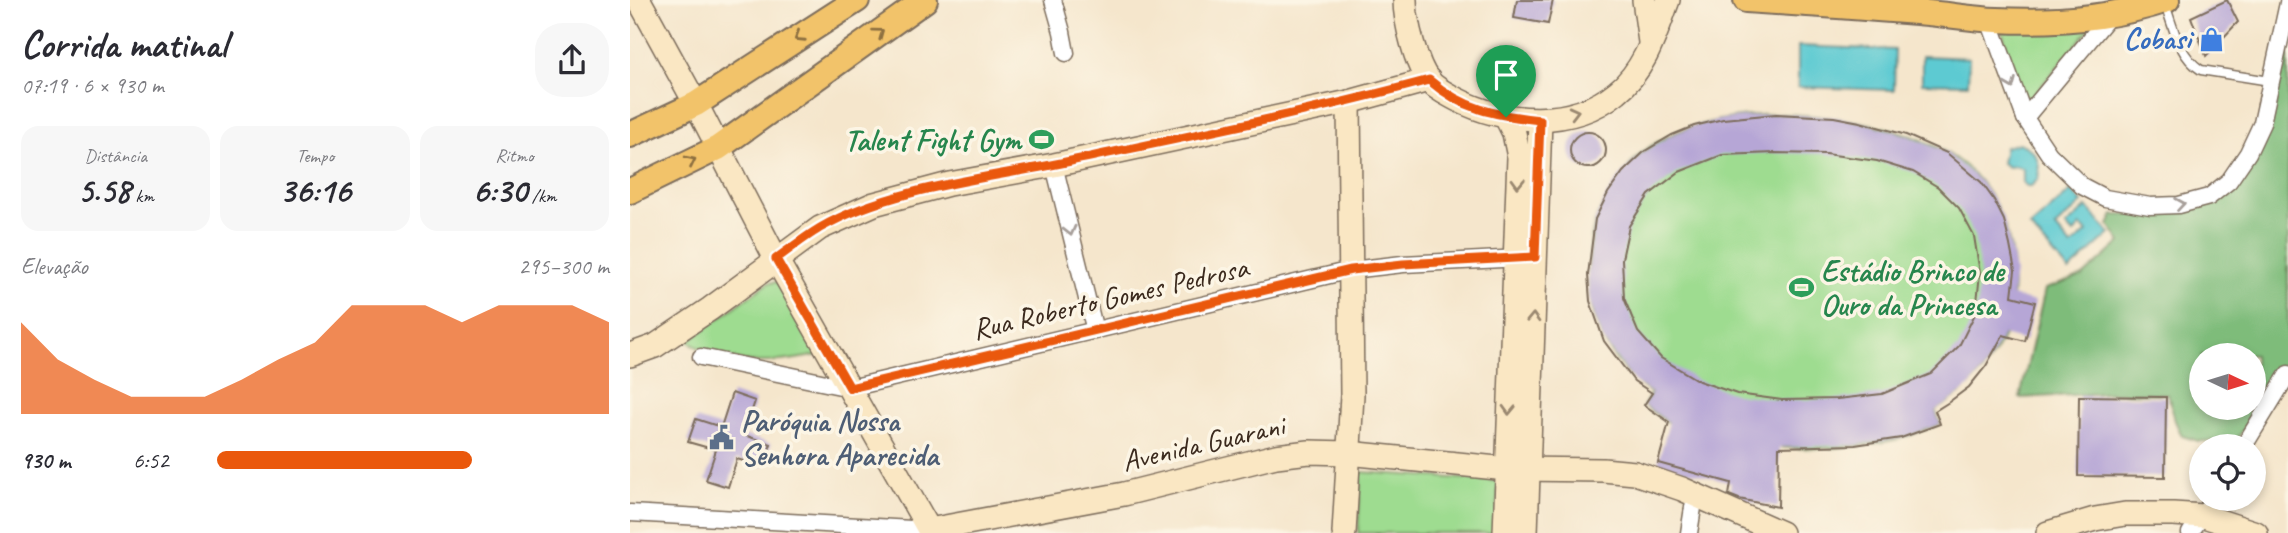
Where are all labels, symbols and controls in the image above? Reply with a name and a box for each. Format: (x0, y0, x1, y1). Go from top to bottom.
place label: Cobasi (2124, 20, 2195, 58)
text: Corrida matinal (21, 21, 227, 68)
button: share (535, 23, 609, 97)
shop icon: Cobasi (2197, 25, 2225, 53)
one-way arrow (794, 28, 807, 41)
one-way arrow (871, 29, 884, 41)
pin (1476, 45, 1536, 117)
icon: arrive (1487, 56, 1525, 94)
text: 07:19 · 6 × 930 m (21, 71, 164, 100)
one-way arrow (2003, 77, 2017, 89)
one-way arrow (1568, 106, 1580, 120)
place label: Talent Fight Gym (845, 121, 1023, 159)
sports icon: Talent Fight Gym (1027, 126, 1055, 154)
text: Distância (85, 144, 147, 168)
text: Tempo (296, 144, 334, 168)
text: Ritmo (495, 144, 534, 168)
one-way arrow (684, 155, 696, 169)
text: 5.58 (78, 168, 131, 213)
text: 36:16 (279, 168, 351, 213)
text: 6:30 (472, 168, 527, 213)
one-way arrow (1511, 178, 1526, 189)
text: km (131, 184, 154, 208)
text: /km (527, 184, 557, 208)
one-way arrow (2174, 196, 2186, 211)
one-way arrow (1062, 225, 1077, 237)
street label: Rua Roberto Gomes Pedrosa (969, 247, 1253, 348)
text: Elevação (21, 252, 88, 281)
text: 295–300 m (518, 252, 609, 281)
place label: Estádio Brinco de Ouro da Princesa (1821, 252, 2006, 324)
sports icon: Estádio Brinco de Ouro da Princesa (1787, 274, 1815, 302)
one-way arrow (1526, 312, 1541, 323)
north arrow (2189, 343, 2266, 420)
map controls (2189, 343, 2266, 511)
place label: Paróquia Nossa Senhora Aparecida (741, 402, 941, 474)
street label: Avenida Guarani (1118, 405, 1291, 480)
one-way arrow (1502, 405, 1517, 416)
public building icon: Paróquia Nossa Senhora Aparecida (707, 424, 735, 452)
button: locate (2189, 434, 2266, 511)
text: 930 m (21, 446, 70, 475)
text: 6:52 (133, 446, 169, 475)

